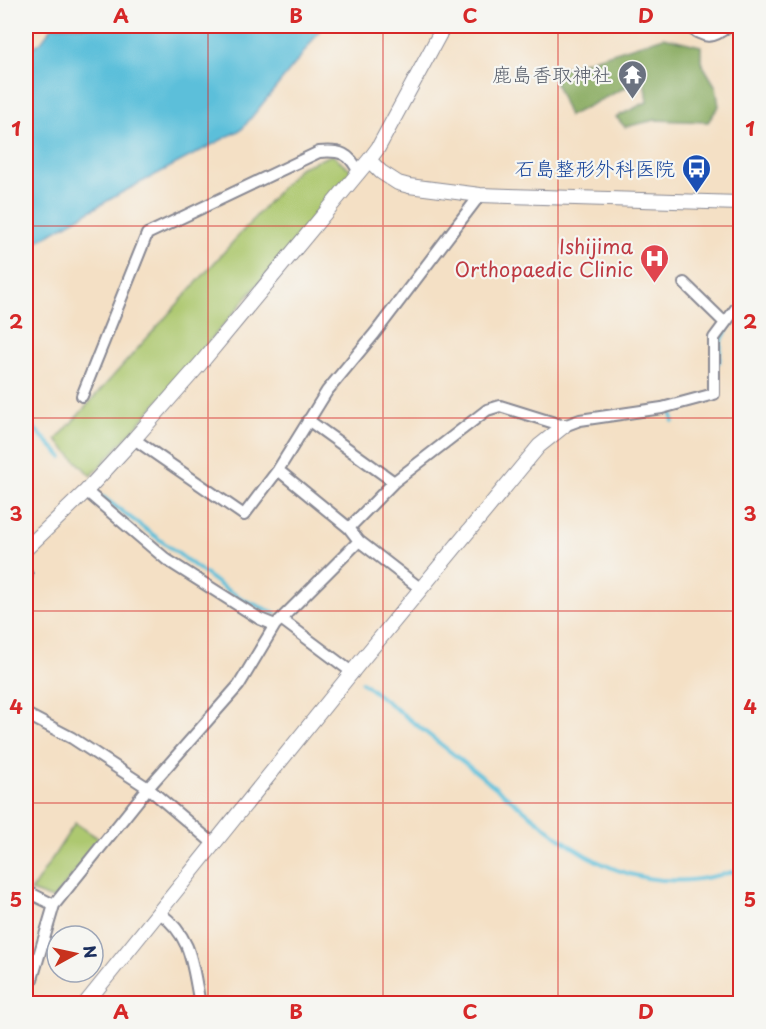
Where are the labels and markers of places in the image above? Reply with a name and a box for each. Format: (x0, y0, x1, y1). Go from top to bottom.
temple icon: 鹿島香取神社 (617, 58, 649, 100)
place label: 鹿島香取神社 (492, 59, 612, 89)
bus stop icon: 石島整形外科医院 (680, 152, 712, 194)
place label: 石島整形外科医院 (515, 153, 675, 183)
place label: Ishijima Orthopaedic Clinic (455, 231, 633, 284)
hospital icon: Ishijima Orthopaedic Clinic (638, 242, 670, 284)

